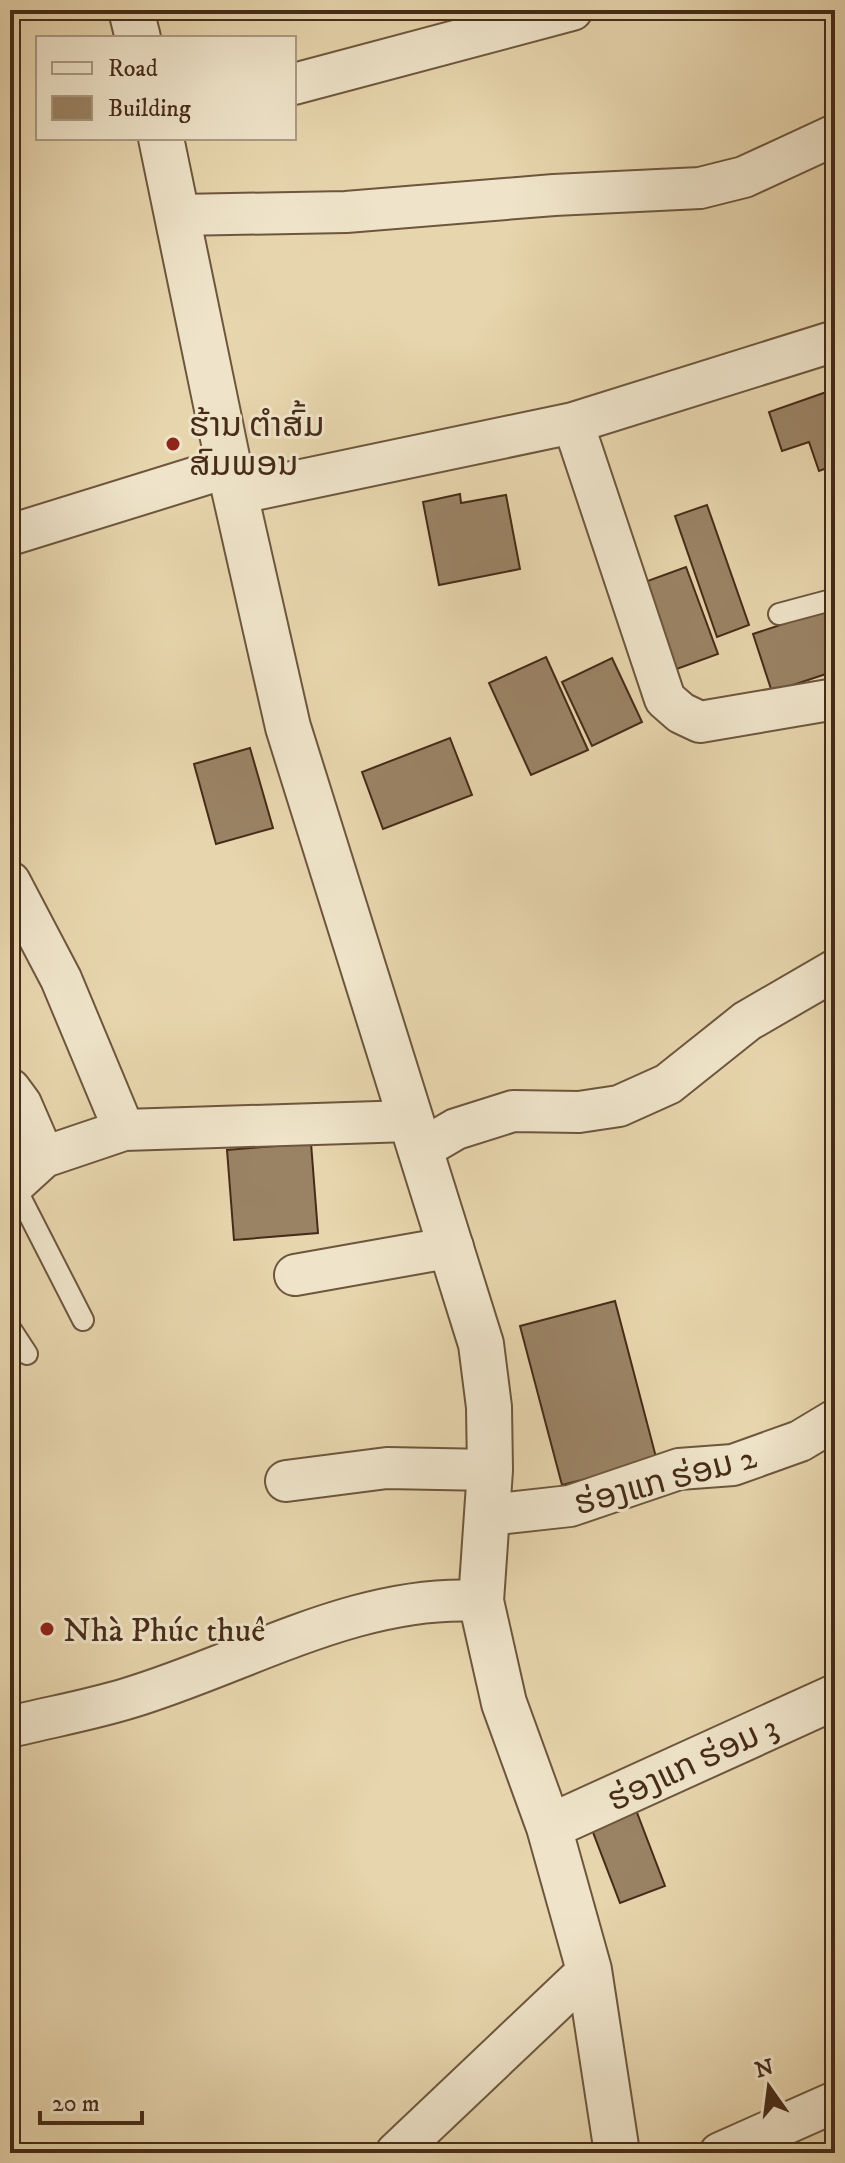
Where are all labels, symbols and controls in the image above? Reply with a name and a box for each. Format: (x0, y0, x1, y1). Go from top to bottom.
legend (36, 36, 296, 140)
text: Road (108, 54, 158, 84)
text: Building (108, 94, 191, 124)
place label: ຮ້ານ ຕຳສົ້ມ ສົມພອນ (189, 400, 325, 486)
marker: ຮ້ານ ຕຳສົ້ມ ສົມພອນ (164, 435, 182, 453)
street label: ຮ່ອງແກ ຮ່ອມ 2 (570, 1436, 762, 1525)
place label: Nhà Phúc thuê (63, 1610, 265, 1652)
marker: Nhà Phúc thuê (38, 1620, 56, 1638)
street label: ຮ່ອງແກ ຮ່ອມ 3 (601, 1706, 785, 1822)
north arrow (729, 2047, 809, 2127)
text: N (752, 2054, 777, 2084)
scale bar (40, 2075, 142, 2125)
text: 20 m (52, 2089, 100, 2119)

